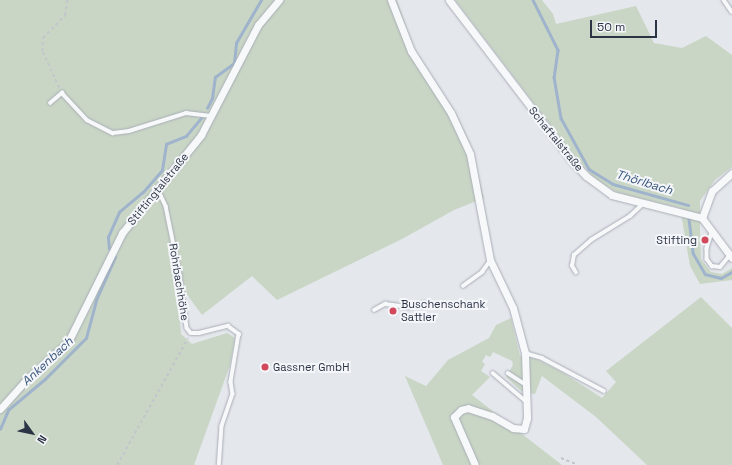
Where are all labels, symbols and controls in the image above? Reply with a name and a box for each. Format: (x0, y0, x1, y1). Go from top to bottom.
scale bar (592, 12, 659, 38)
text: 50 m (597, 19, 625, 35)
street label: Schaftalstraße (526, 104, 586, 174)
street label: Stiftingtalstraße (125, 150, 191, 228)
water label: Thörlbach (614, 168, 674, 198)
place label: Stifting (656, 233, 697, 247)
marker: Stifting (700, 235, 710, 245)
street label: Rohrbachhöhe (166, 242, 192, 322)
place label: Buschenschank Sattler (401, 298, 485, 324)
marker: Buschenschank Sattler (388, 306, 398, 316)
water label: Ankenbach (19, 335, 77, 389)
place label: Gassner GmbH (273, 360, 349, 374)
marker: Gassner GmbH (260, 362, 270, 372)
north arrow (12, 413, 52, 453)
text: N (34, 433, 50, 446)

